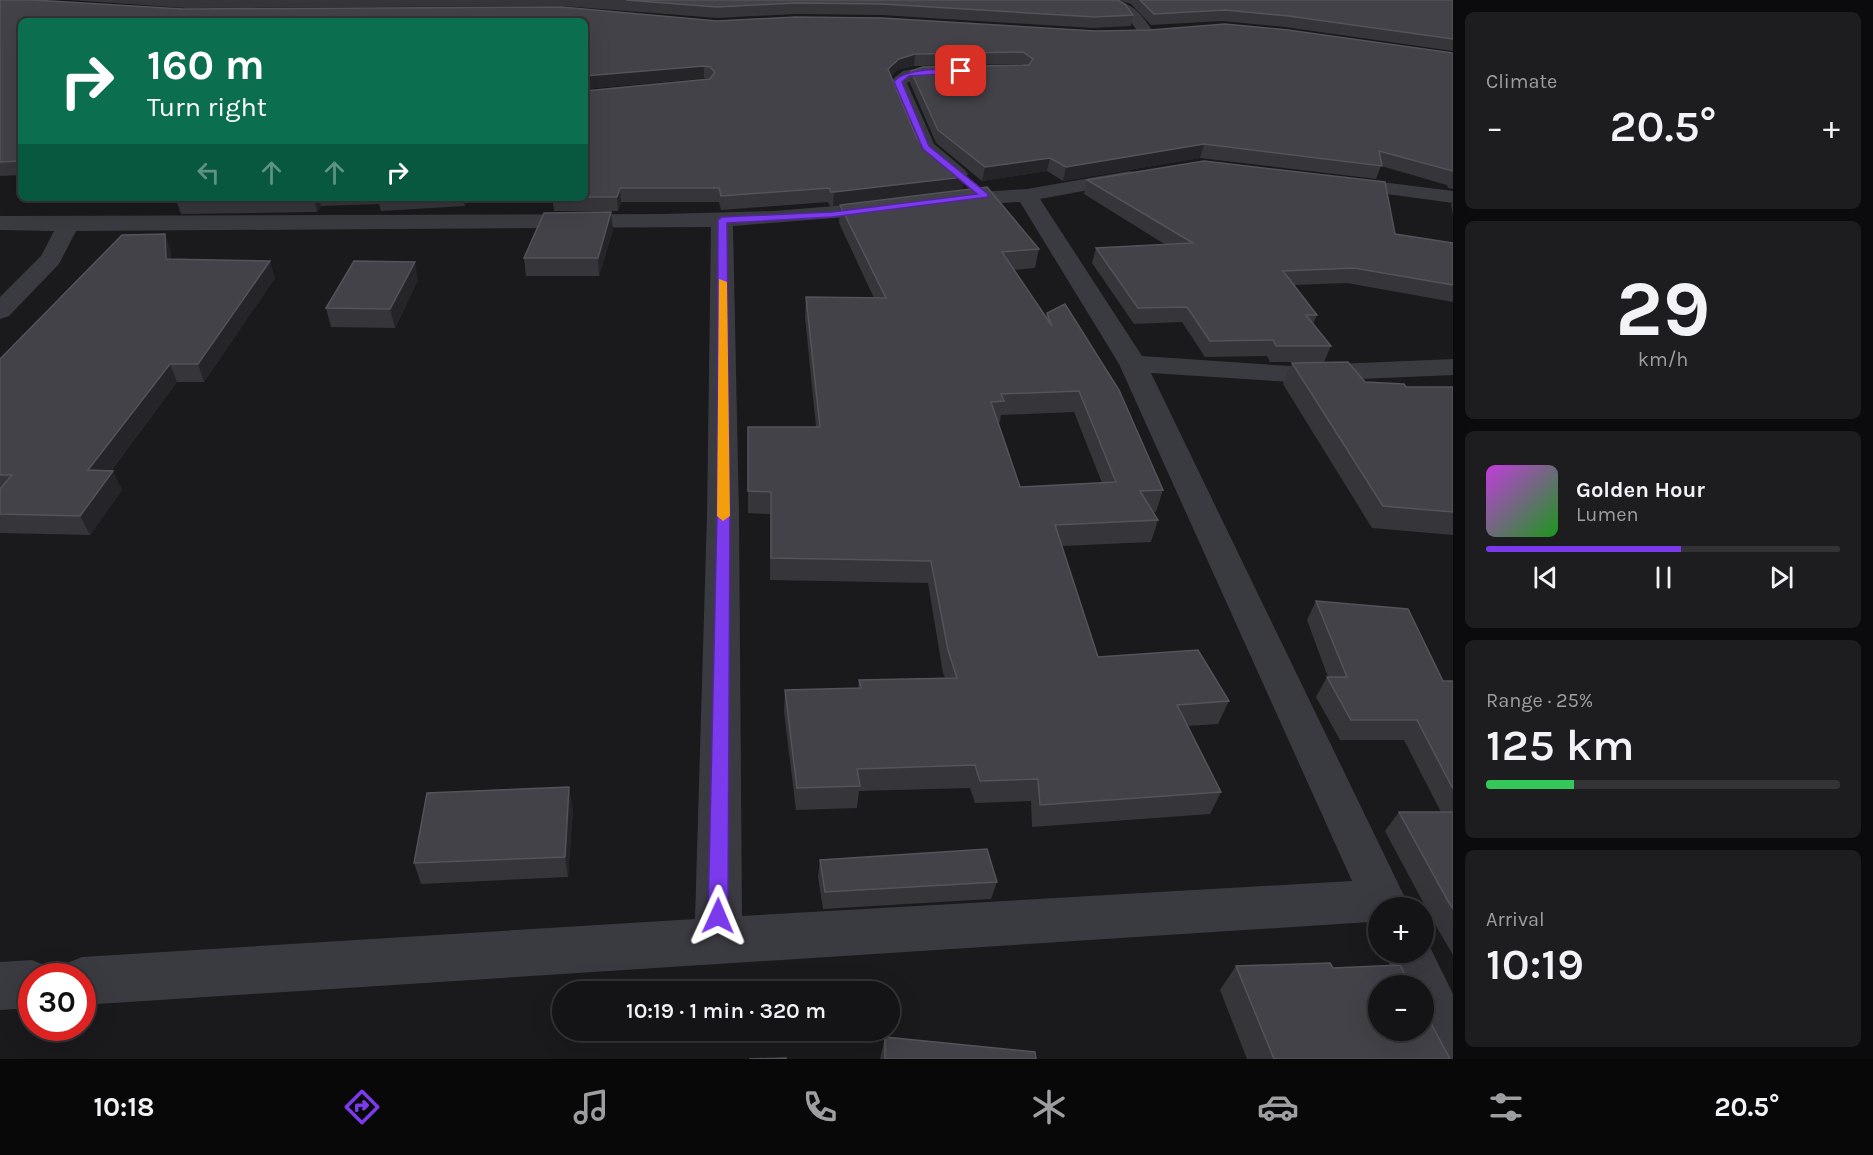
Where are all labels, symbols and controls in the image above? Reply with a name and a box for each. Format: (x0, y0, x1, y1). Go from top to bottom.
text: 160 m (147, 40, 265, 90)
icon: right (48, 42, 126, 120)
pin (935, 45, 986, 96)
icon: arrive (944, 54, 977, 87)
text: Climate (1486, 70, 1557, 93)
text: Turn right (147, 91, 267, 123)
text: 20.5° (1610, 100, 1716, 152)
text: − (1486, 108, 1503, 146)
text: + (1823, 108, 1840, 146)
icon: left (192, 156, 225, 189)
icon: ahead (255, 156, 288, 189)
icon: ahead (318, 156, 351, 189)
icon: right (381, 156, 414, 189)
text: 29 (1616, 263, 1710, 355)
text: km/h (1638, 348, 1688, 371)
text: Golden Hour (1576, 477, 1705, 503)
text: Lumen (1576, 503, 1639, 526)
icon: previous (1529, 561, 1562, 594)
icon: pause (1647, 561, 1680, 594)
icon: next (1765, 561, 1798, 594)
text: Range · 25% (1486, 689, 1593, 712)
text: 125 km (1486, 719, 1635, 771)
position arrow (686, 884, 750, 948)
map controls (1368, 897, 1434, 1041)
button: + (1368, 897, 1434, 963)
text: Arrival (1486, 908, 1545, 931)
text: 10:19 (1486, 938, 1584, 990)
speed limit sign: 30 (18, 963, 96, 1041)
button: − (1368, 975, 1434, 1041)
text: 10:19 · 1 min · 320 m (626, 998, 826, 1024)
icon: directions (341, 1086, 383, 1128)
icon: music (570, 1086, 612, 1128)
icon: phone (799, 1086, 841, 1128)
icon: climate (1028, 1086, 1070, 1128)
icon: car (1257, 1086, 1299, 1128)
icon: filters (1485, 1086, 1527, 1128)
text: 10:18 (93, 1091, 154, 1123)
text: 20.5° (1714, 1091, 1780, 1123)

